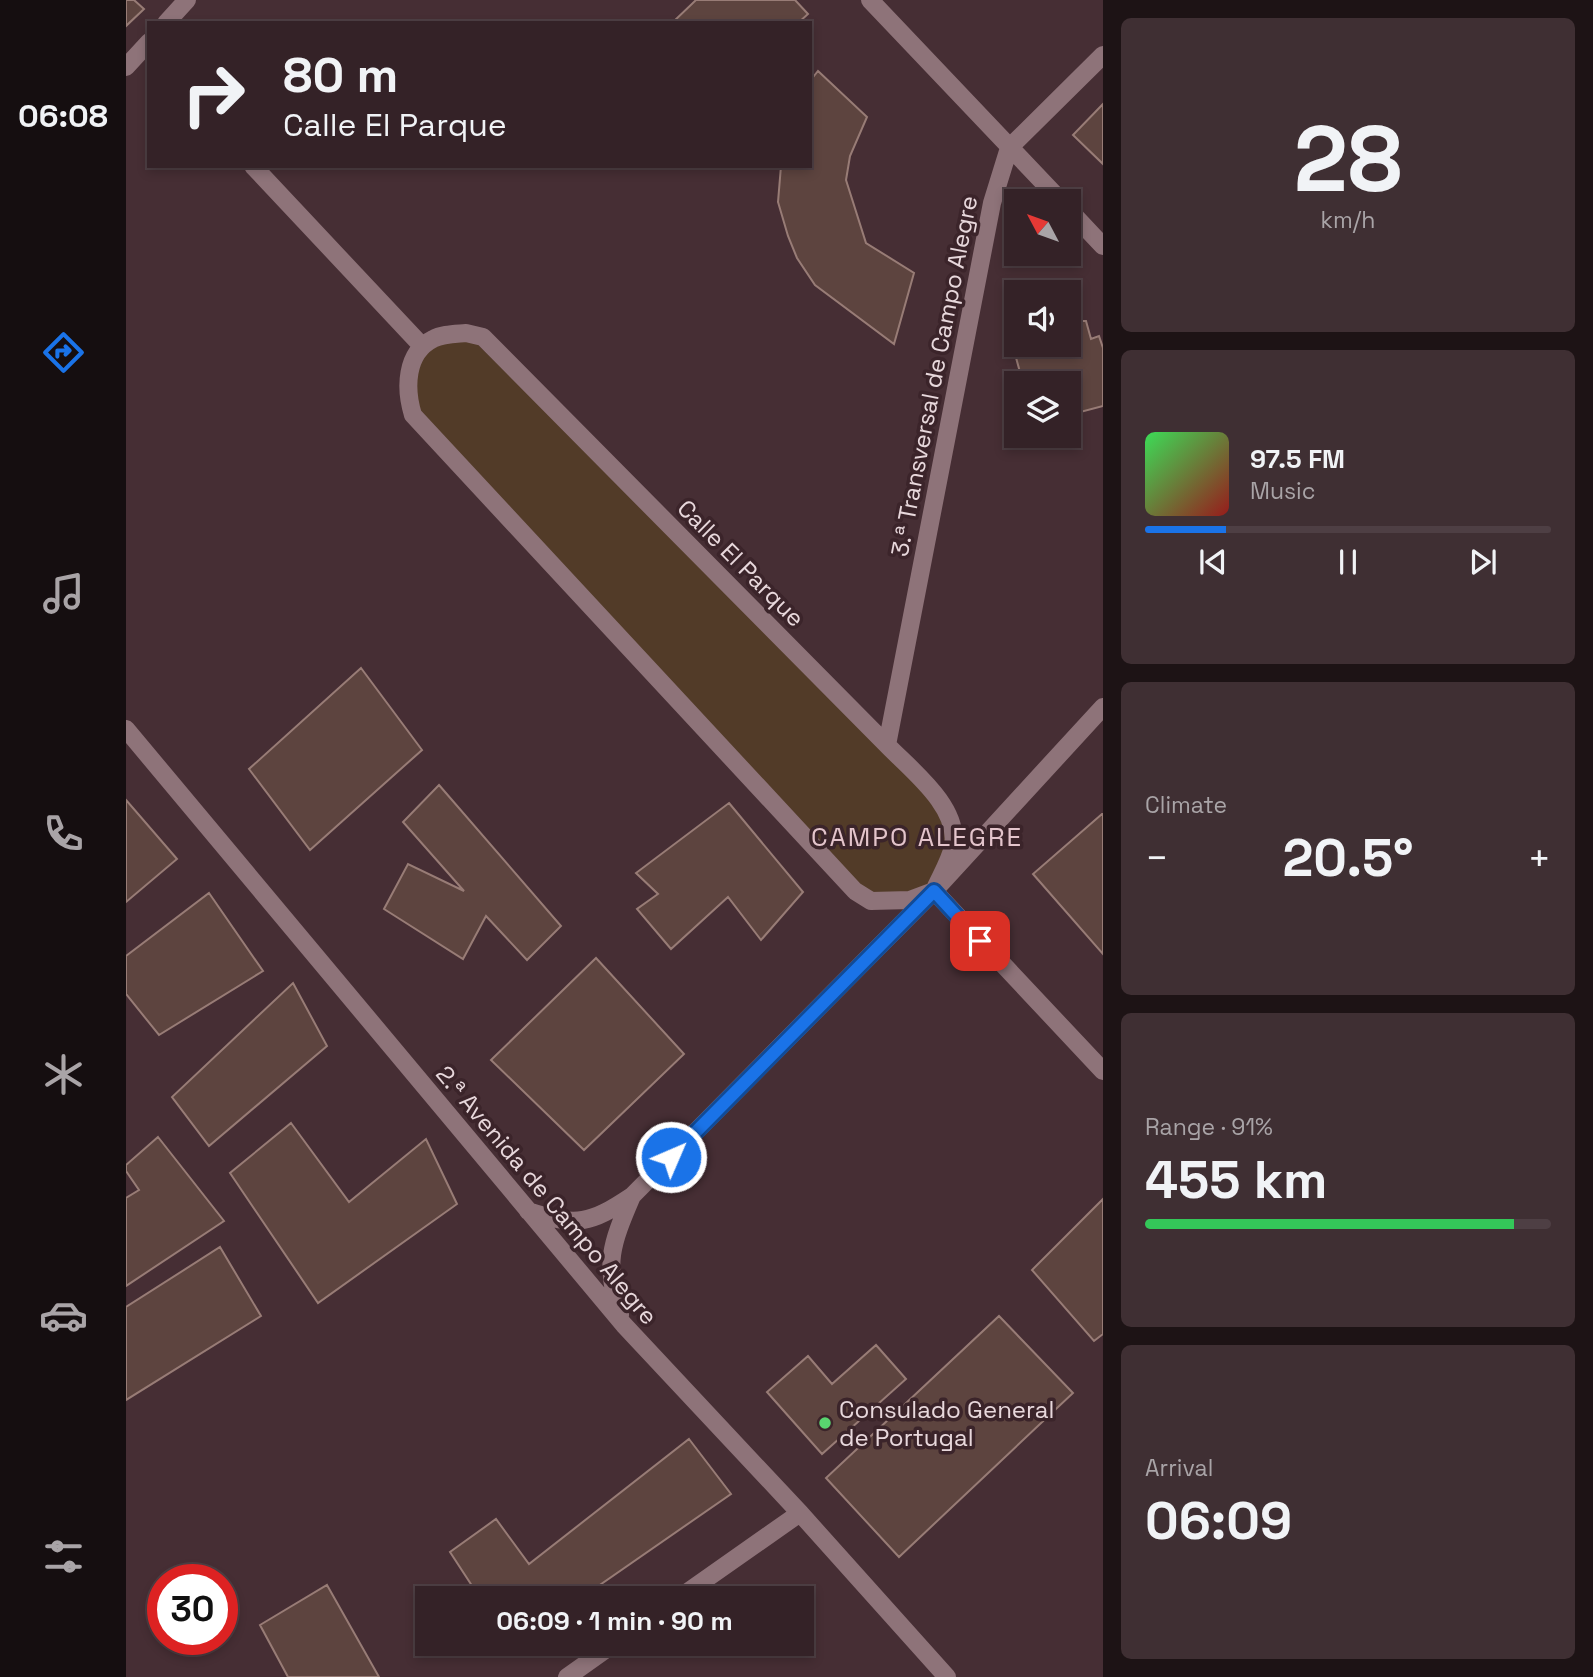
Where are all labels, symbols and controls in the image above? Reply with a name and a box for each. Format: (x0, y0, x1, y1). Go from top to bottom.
text: 80 m (283, 44, 398, 106)
icon: right (168, 49, 259, 140)
text: 06:08 (18, 96, 108, 136)
text: 28 (1294, 101, 1402, 218)
text: Calle El Parque (283, 105, 507, 145)
north arrow (1004, 189, 1082, 266)
map controls (1004, 189, 1081, 448)
street label: 3.ª Transversal de Campo Alegre (884, 193, 984, 559)
text: km/h (1321, 205, 1375, 235)
button: sound (1004, 280, 1081, 357)
icon: directions (39, 328, 88, 377)
button: layers (1004, 371, 1081, 448)
text: 97.5 FM (1250, 442, 1345, 476)
text: Music (1250, 476, 1315, 506)
street label: Calle El Parque (671, 493, 811, 633)
icon: previous (1194, 543, 1232, 581)
icon: pause (1329, 543, 1367, 581)
icon: next (1464, 543, 1502, 581)
icon: music (39, 569, 88, 618)
text: Climate (1145, 790, 1227, 820)
icon: phone (39, 809, 88, 858)
district label: CAMPO ALEGRE (811, 820, 1023, 854)
text: 20.5° (1282, 825, 1414, 891)
text: − (1145, 834, 1169, 882)
text: + (1527, 834, 1551, 882)
pin (950, 911, 1010, 971)
icon: arrive (961, 922, 999, 960)
icon: climate (39, 1050, 88, 1099)
street label: 2.ª Avenida de Campo Alegre (429, 1059, 665, 1331)
text: Range · 91% (1145, 1112, 1273, 1142)
position arrow (634, 1120, 708, 1194)
text: 455 km (1145, 1147, 1327, 1213)
icon: car (39, 1291, 88, 1340)
place label: Consulado General de Portugal (839, 1394, 1054, 1453)
marker: Consulado General de Portugal (817, 1415, 833, 1431)
text: Arrival (1145, 1453, 1213, 1483)
text: 06:09 (1145, 1488, 1292, 1554)
icon: filters (39, 1532, 88, 1581)
speed limit sign: 30 (147, 1564, 238, 1655)
text: 06:09 · 1 min · 90 m (496, 1604, 733, 1638)

